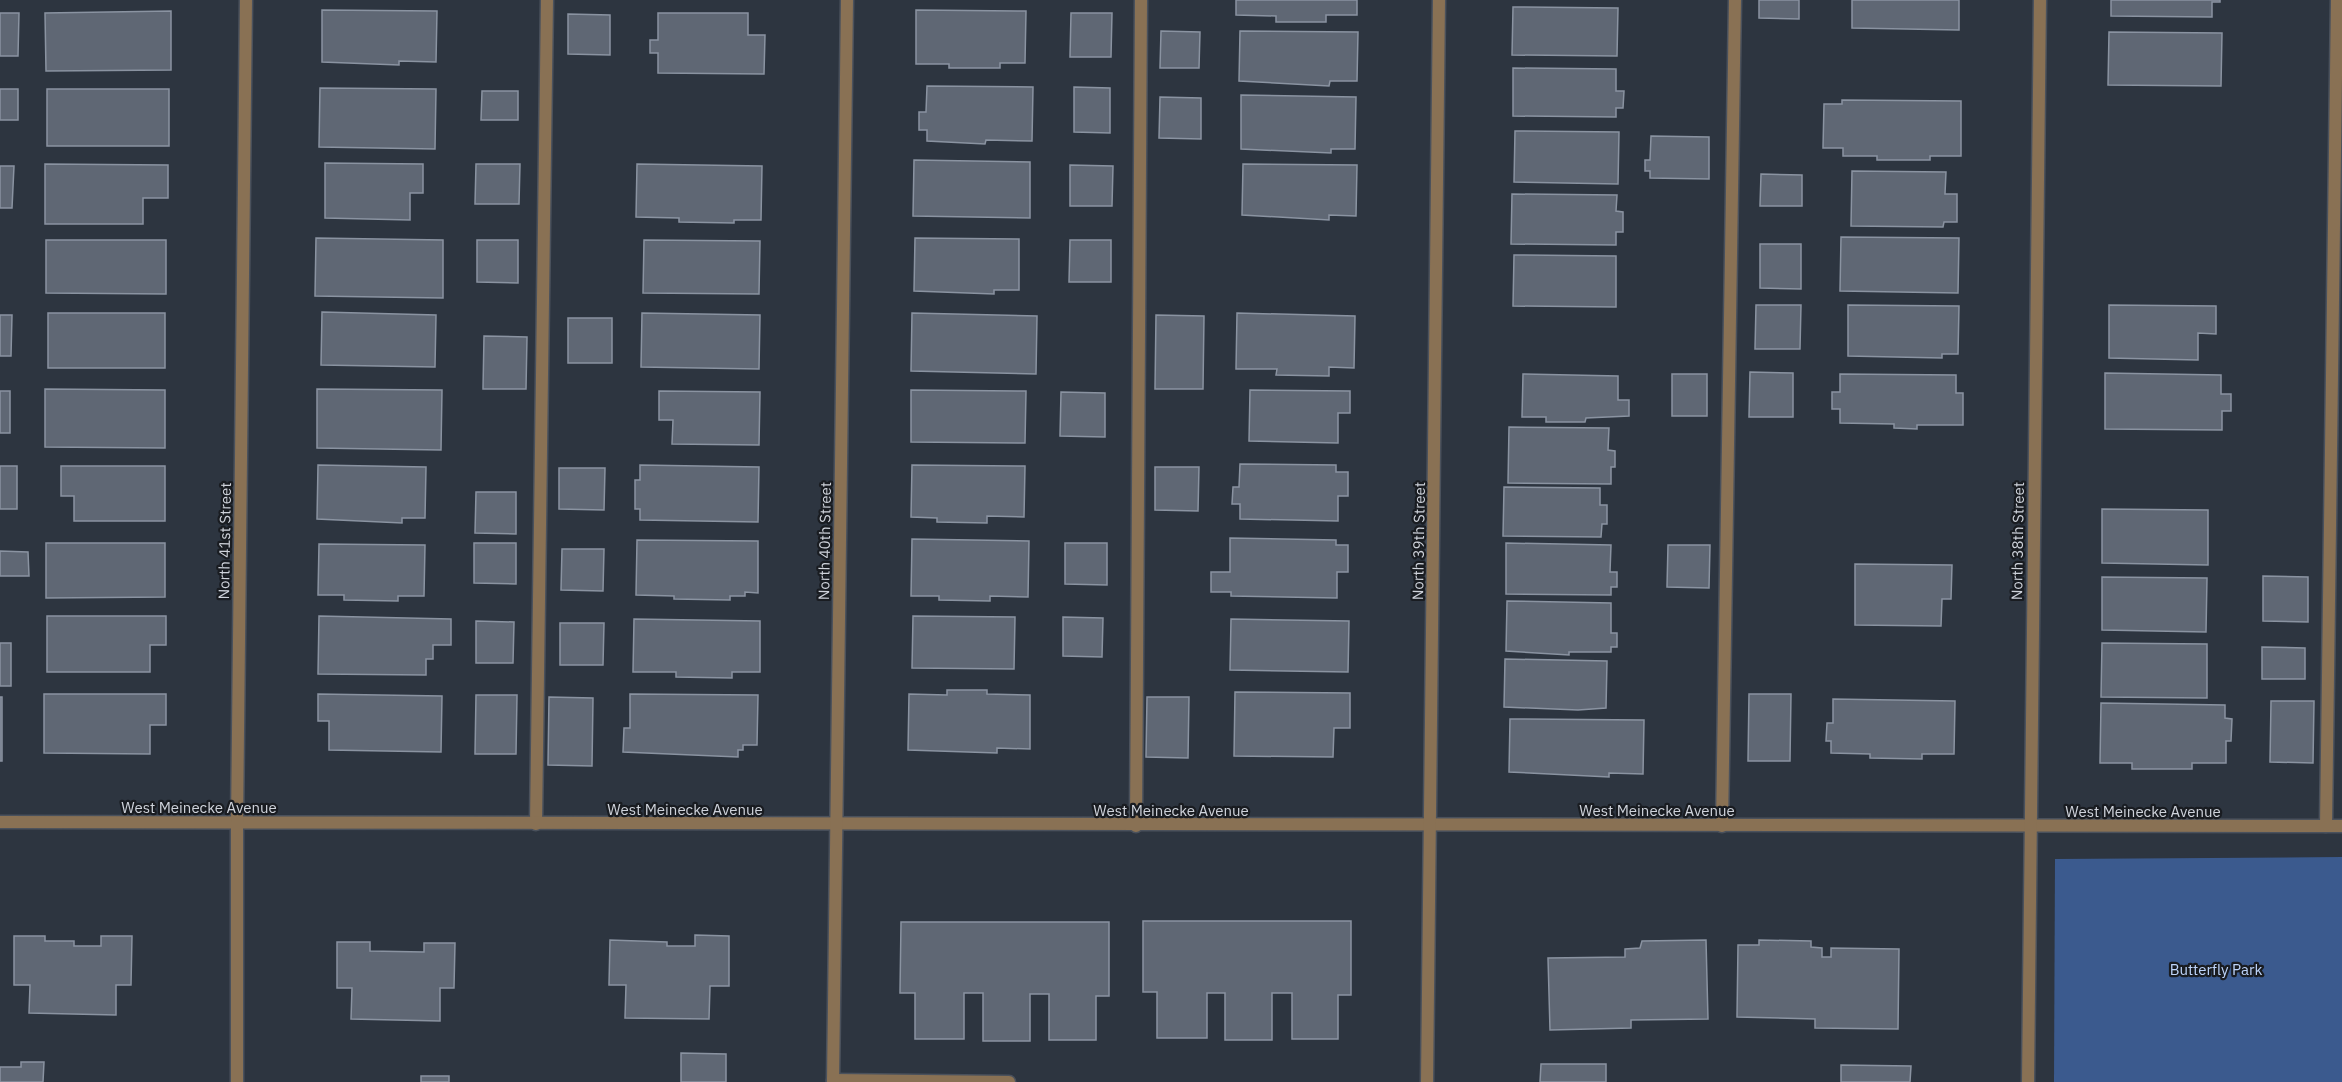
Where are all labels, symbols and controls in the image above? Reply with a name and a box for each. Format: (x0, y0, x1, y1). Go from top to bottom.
street label: North 41st Street (214, 482, 235, 600)
street label: North 40th Street (814, 482, 835, 600)
street label: North 39th Street (1408, 482, 1429, 600)
street label: North 38th Street (2007, 482, 2028, 600)
street label: West Meinecke Avenue (121, 798, 277, 817)
street label: West Meinecke Avenue (607, 800, 763, 819)
street label: West Meinecke Avenue (1093, 801, 1249, 820)
street label: West Meinecke Avenue (1579, 801, 1735, 820)
street label: West Meinecke Avenue (2065, 802, 2221, 821)
park label: Butterfly Park (2170, 960, 2262, 979)

